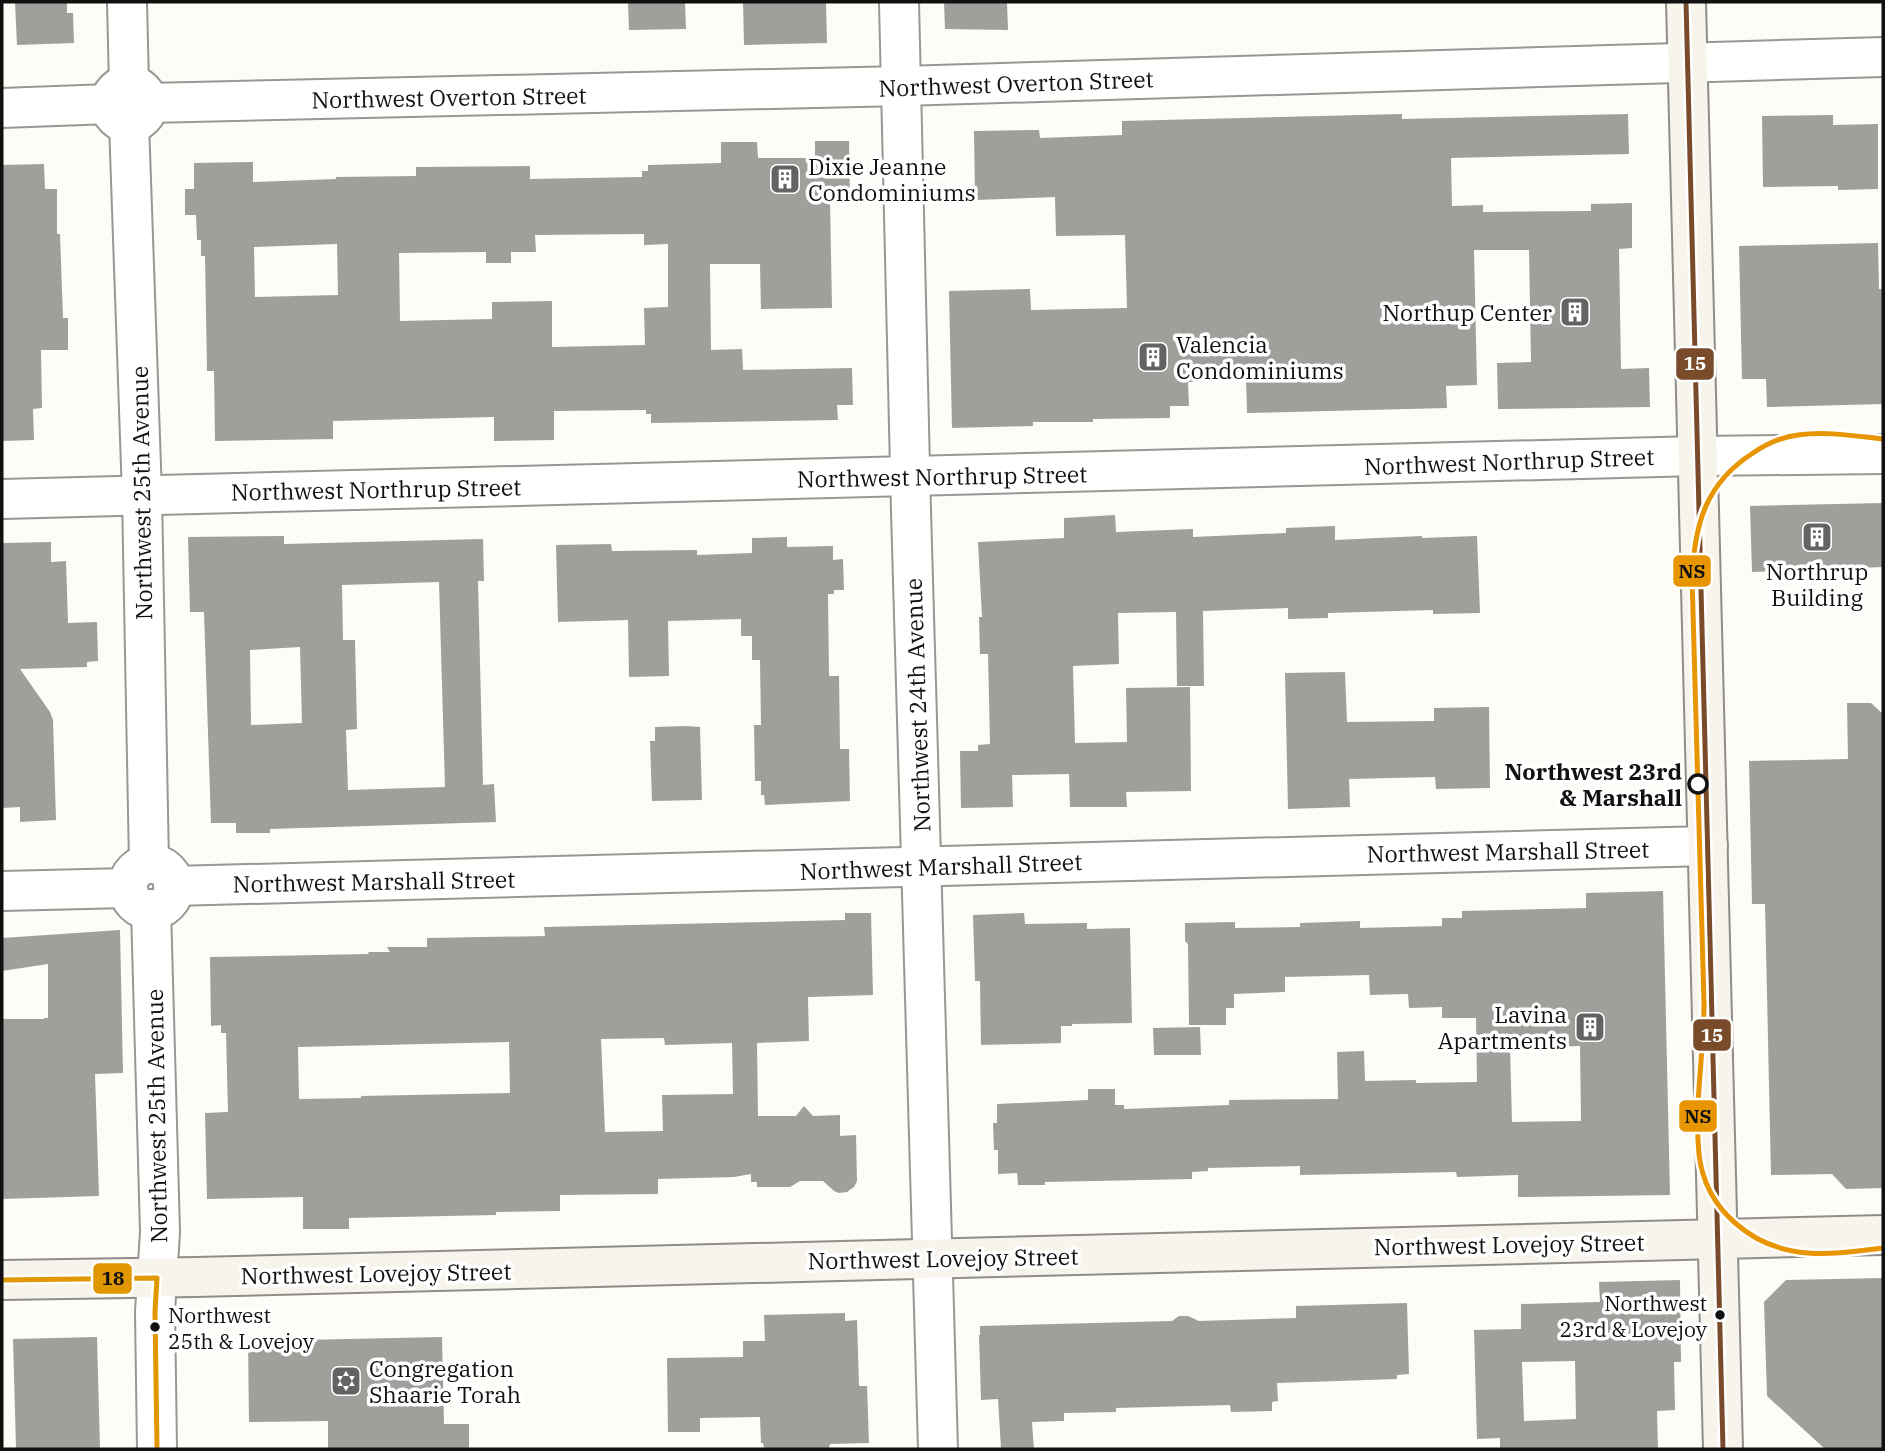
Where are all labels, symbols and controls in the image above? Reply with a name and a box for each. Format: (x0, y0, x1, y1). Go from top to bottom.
street label: Northwest Overton Street (878, 63, 1154, 103)
street label: Northwest Overton Street (311, 80, 587, 114)
place label: Dixie Jeanne Condominiums (808, 151, 976, 207)
building icon: Dixie Jeanne Condominiums (768, 162, 802, 196)
building icon: Northup Center (1558, 295, 1592, 329)
place label: Northup Center (1382, 297, 1552, 327)
place label: Valencia Condominiums (1176, 329, 1344, 385)
building icon: Valencia Condominiums (1136, 340, 1170, 374)
line badge: 15 (1675, 347, 1715, 381)
text: 15 (1684, 351, 1706, 375)
street label: Northwest 25th Avenue (124, 366, 158, 620)
street label: Northwest Northrup Street (1363, 441, 1655, 481)
street label: Northwest Northrup Street (796, 458, 1088, 494)
street label: Northwest Northrup Street (230, 471, 522, 507)
building icon: Northrup Building (1800, 520, 1834, 554)
line badge: NS (1672, 554, 1712, 588)
place label: Northrup Building (1766, 556, 1868, 612)
text: NS (1679, 559, 1705, 583)
street label: Northwest 24th Avenue (898, 577, 936, 833)
place label: Northwest 23rd & Marshall (1505, 756, 1682, 812)
marker: Northwest 23rd & Marshall (1688, 774, 1708, 794)
street label: Northwest Marshall Street (1366, 834, 1650, 868)
street label: Northwest Marshall Street (799, 846, 1083, 886)
street label: Northwest Marshall Street (232, 864, 516, 898)
street label: Northwest 25th Avenue (139, 989, 173, 1243)
place label: Lavina Apartments (1438, 999, 1567, 1055)
building icon: Lavina Apartments (1573, 1010, 1607, 1044)
line badge: 15 (1692, 1018, 1732, 1052)
text: 15 (1701, 1023, 1723, 1047)
line badge: NS (1678, 1099, 1718, 1133)
text: NS (1685, 1104, 1711, 1128)
street label: Northwest Lovejoy Street (1373, 1227, 1645, 1261)
street label: Northwest Lovejoy Street (807, 1241, 1079, 1275)
street label: Northwest Lovejoy Street (240, 1256, 512, 1290)
line badge: 18 (92, 1262, 133, 1295)
text: 18 (102, 1266, 124, 1290)
place label: Northwest 23rd & Lovejoy (1559, 1289, 1708, 1343)
place label: Northwest 25th & Lovejoy (168, 1301, 315, 1355)
marker: Northwest 23rd & Lovejoy (1713, 1308, 1727, 1322)
marker: Northwest 25th & Lovejoy (148, 1320, 162, 1334)
place label: Congregation Shaarie Torah (369, 1353, 521, 1409)
synagogue icon: Congregation Shaarie Torah (329, 1364, 363, 1398)

